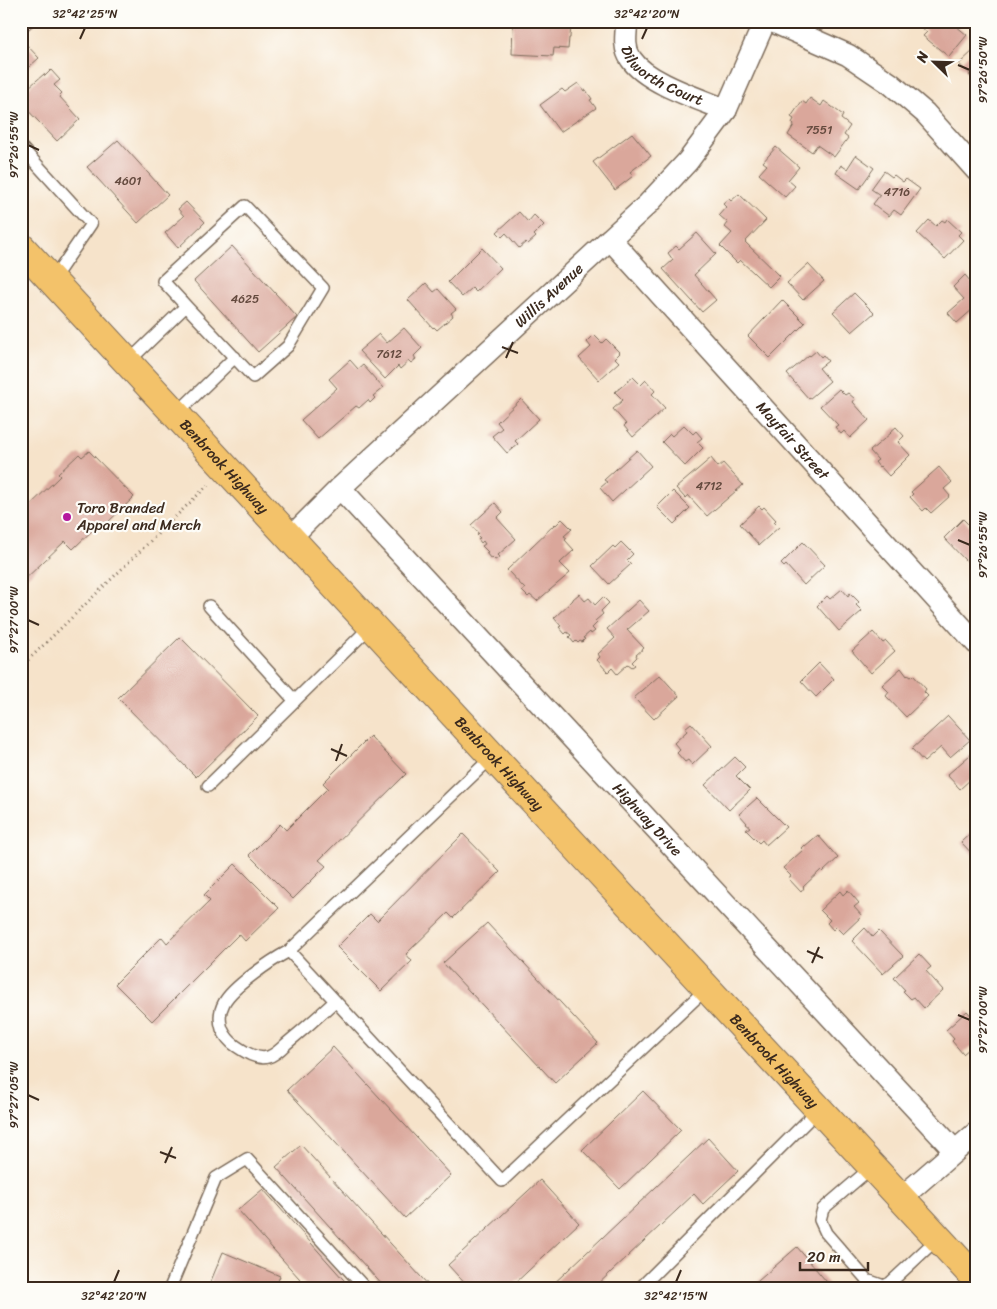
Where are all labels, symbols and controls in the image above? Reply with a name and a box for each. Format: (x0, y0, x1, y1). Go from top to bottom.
text: 32°42'25"N (52, 3, 118, 25)
text: 32°42'20"N (614, 3, 680, 25)
text: 97°26'50"W (972, 36, 994, 103)
north arrow (910, 38, 960, 88)
street label: Dilworth Court (613, 43, 708, 113)
text: N (909, 47, 936, 67)
text: 97°26'55"W (3, 111, 25, 178)
house number: 7551 (806, 119, 832, 141)
house number: 4601 (114, 170, 142, 192)
house number: 4716 (884, 181, 910, 203)
street label: Willis Avenue (508, 256, 590, 334)
house number: 4625 (231, 288, 259, 310)
house number: 7612 (376, 343, 402, 365)
street label: Mayfair Street (750, 395, 836, 487)
street label: Benbrook Highway (173, 413, 275, 520)
house number: 4712 (696, 475, 722, 497)
place label: Toro Branded Apparel and Merch (76, 495, 201, 538)
marker: Toro Branded Apparel and Merch (61, 511, 73, 523)
text: 97°26'55"W (972, 511, 994, 578)
text: 97°27'00"W (3, 586, 25, 654)
street label: Benbrook Highway (448, 710, 550, 818)
street label: Highway Drive (606, 776, 689, 863)
text: 97°27'00"W (972, 986, 994, 1054)
street label: Benbrook Highway (723, 1007, 825, 1115)
text: 97°27'05"W (3, 1061, 25, 1128)
scale bar (800, 1239, 867, 1271)
text: 20 m (807, 1244, 841, 1270)
text: 32°42'20"N (81, 1285, 147, 1307)
text: 32°42'15"N (644, 1285, 708, 1307)

